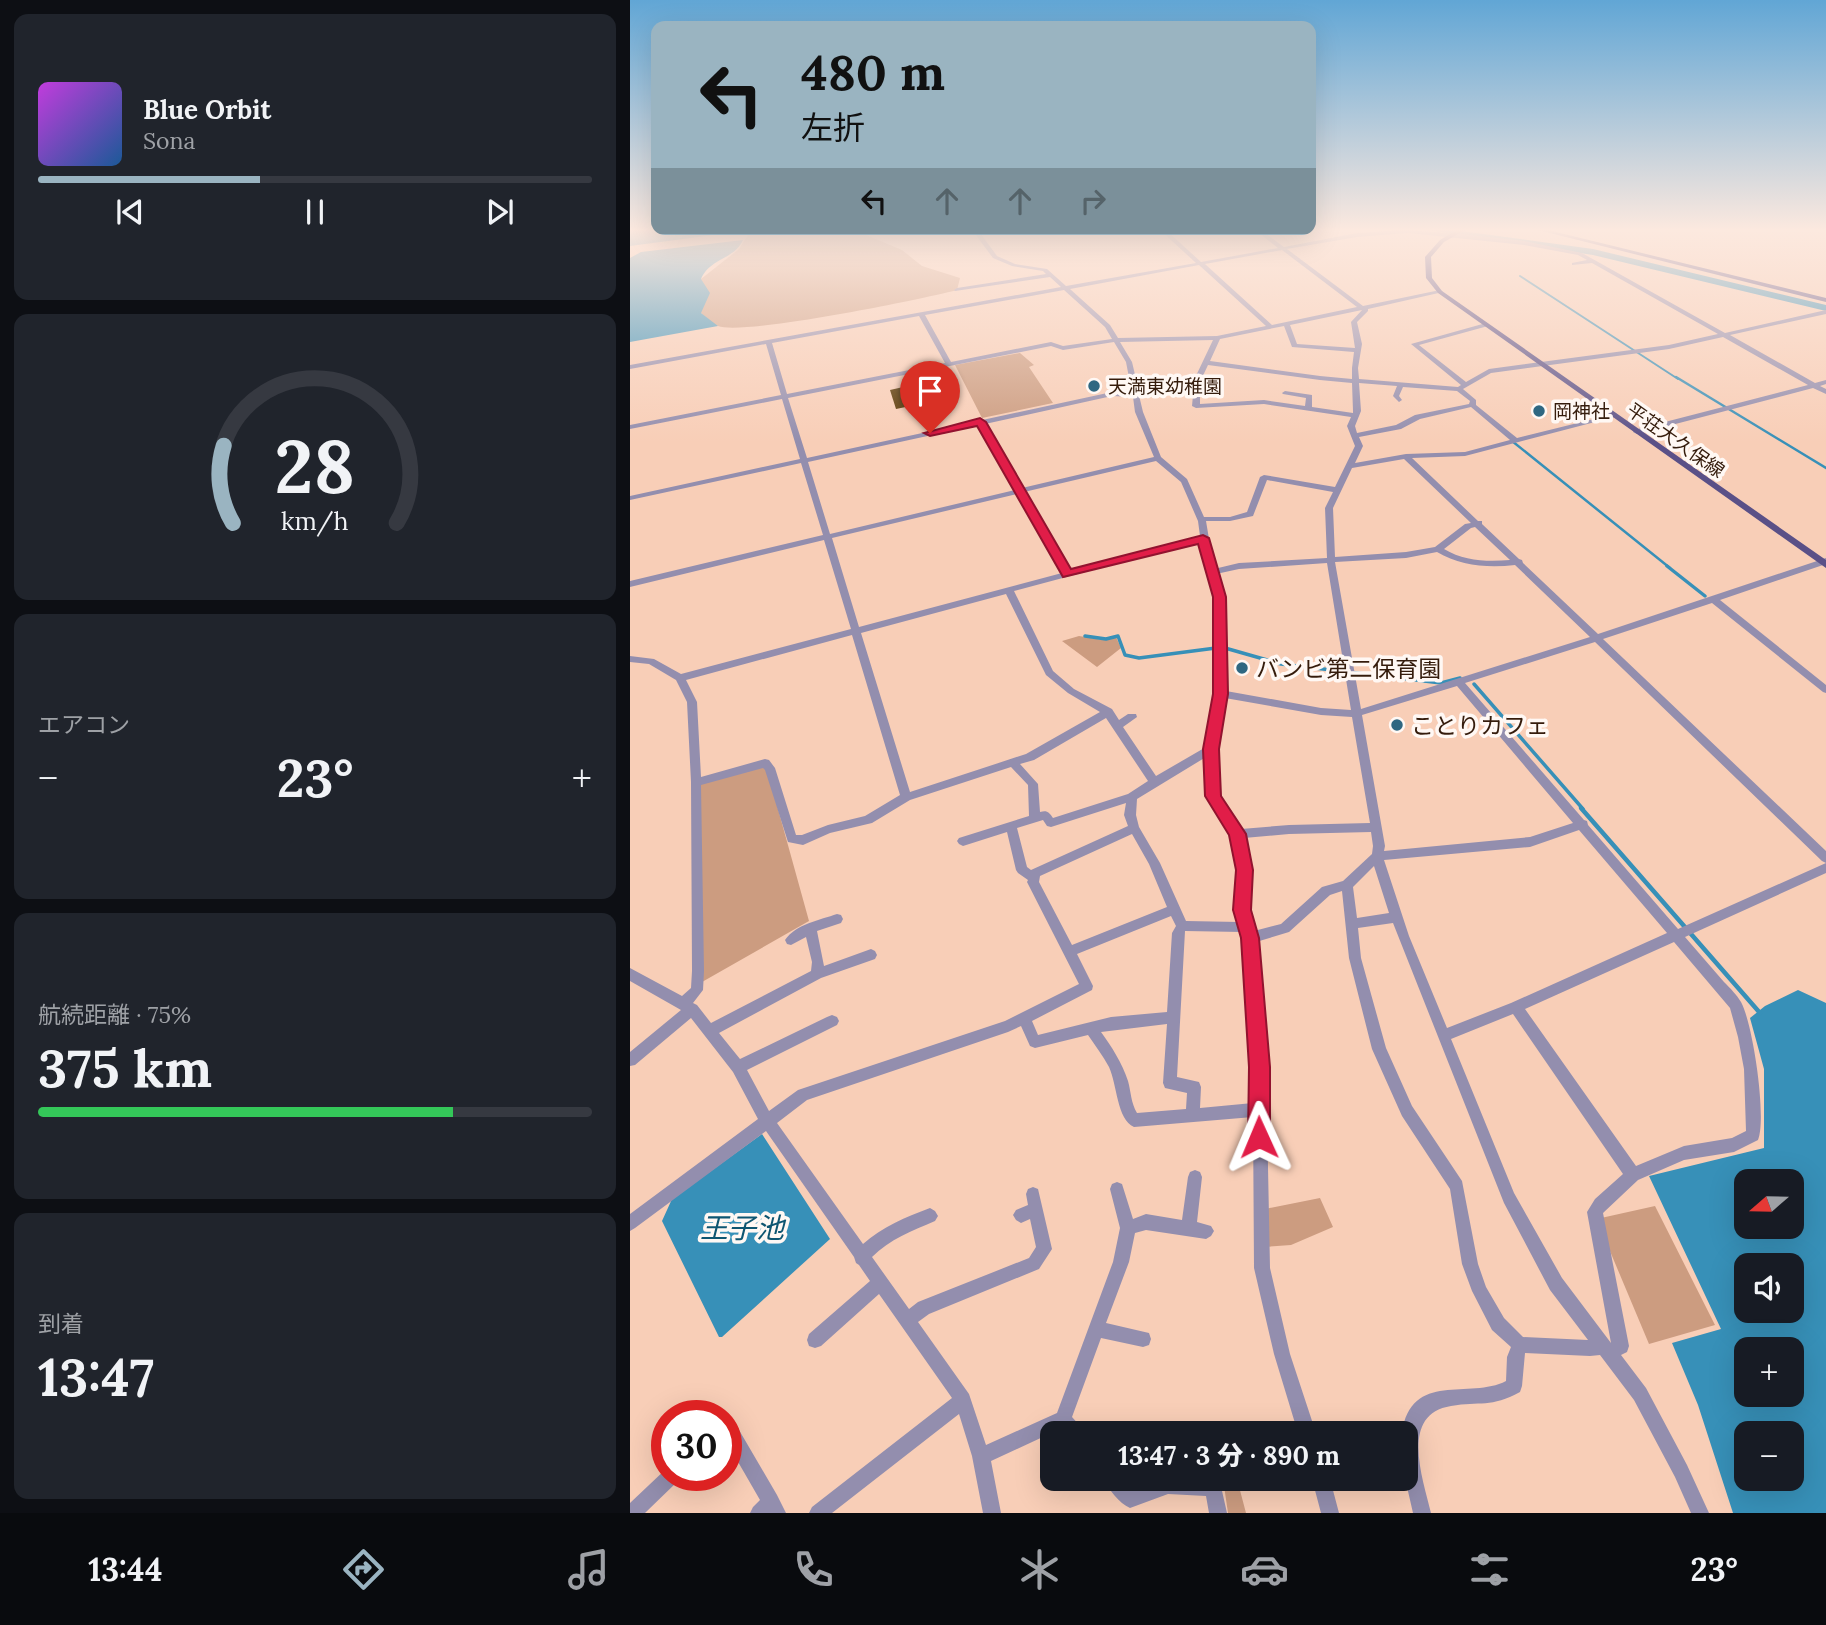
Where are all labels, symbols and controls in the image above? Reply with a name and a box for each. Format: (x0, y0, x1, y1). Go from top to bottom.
text: 480 m (801, 41, 945, 103)
icon: left (686, 49, 777, 140)
text: Blue Orbit (143, 93, 271, 126)
text: 左折 (801, 107, 865, 148)
text: Sona (143, 126, 195, 155)
icon: left (855, 182, 893, 220)
icon: ahead (928, 182, 966, 220)
icon: ahead (1001, 182, 1039, 220)
icon: right (1074, 182, 1112, 220)
icon: previous (111, 193, 149, 231)
icon: pause (296, 193, 334, 231)
icon: next (481, 193, 519, 231)
pin (900, 361, 960, 433)
icon: arrive (911, 372, 949, 410)
place label: 天満東幼稚園 (1108, 374, 1222, 398)
marker: 天満東幼稚園 (1086, 378, 1102, 394)
street label: 平荘大久保線 (1622, 397, 1730, 483)
place label: 岡神社 (1553, 399, 1610, 423)
marker: 岡神社 (1531, 403, 1547, 419)
text: 28 (275, 420, 355, 513)
text: km/h (281, 504, 349, 536)
place label: バンビ第二保育園 (1256, 654, 1441, 683)
marker: バンビ第二保育園 (1234, 660, 1250, 676)
text: エアコン (38, 710, 130, 739)
place label: ことりカフェ (1411, 711, 1549, 740)
marker: ことりカフェ (1389, 717, 1405, 733)
text: 23° (277, 745, 353, 811)
text: − (38, 754, 58, 802)
text: + (572, 754, 592, 802)
text: 航続距離 · 75% (38, 1000, 191, 1029)
text: 375 km (38, 1035, 212, 1101)
position arrow (1222, 1100, 1296, 1174)
north arrow (1734, 1169, 1804, 1239)
map controls (1734, 1169, 1804, 1491)
water label: 王子池 (700, 1210, 787, 1246)
button: sound (1734, 1253, 1804, 1323)
text: 到着 (38, 1309, 84, 1338)
button: + (1734, 1337, 1804, 1407)
text: 13:47 (38, 1344, 154, 1410)
speed limit sign: 30 (651, 1400, 742, 1491)
button: − (1734, 1421, 1804, 1491)
text: 13:47 · 3 分 · 890 m (1118, 1439, 1340, 1472)
icon: directions (339, 1545, 388, 1594)
icon: music (564, 1545, 613, 1594)
icon: phone (789, 1545, 838, 1594)
icon: climate (1015, 1545, 1064, 1594)
icon: car (1240, 1545, 1289, 1594)
icon: filters (1465, 1545, 1514, 1594)
text: 13:44 (88, 1549, 162, 1590)
text: 23° (1691, 1549, 1738, 1590)

